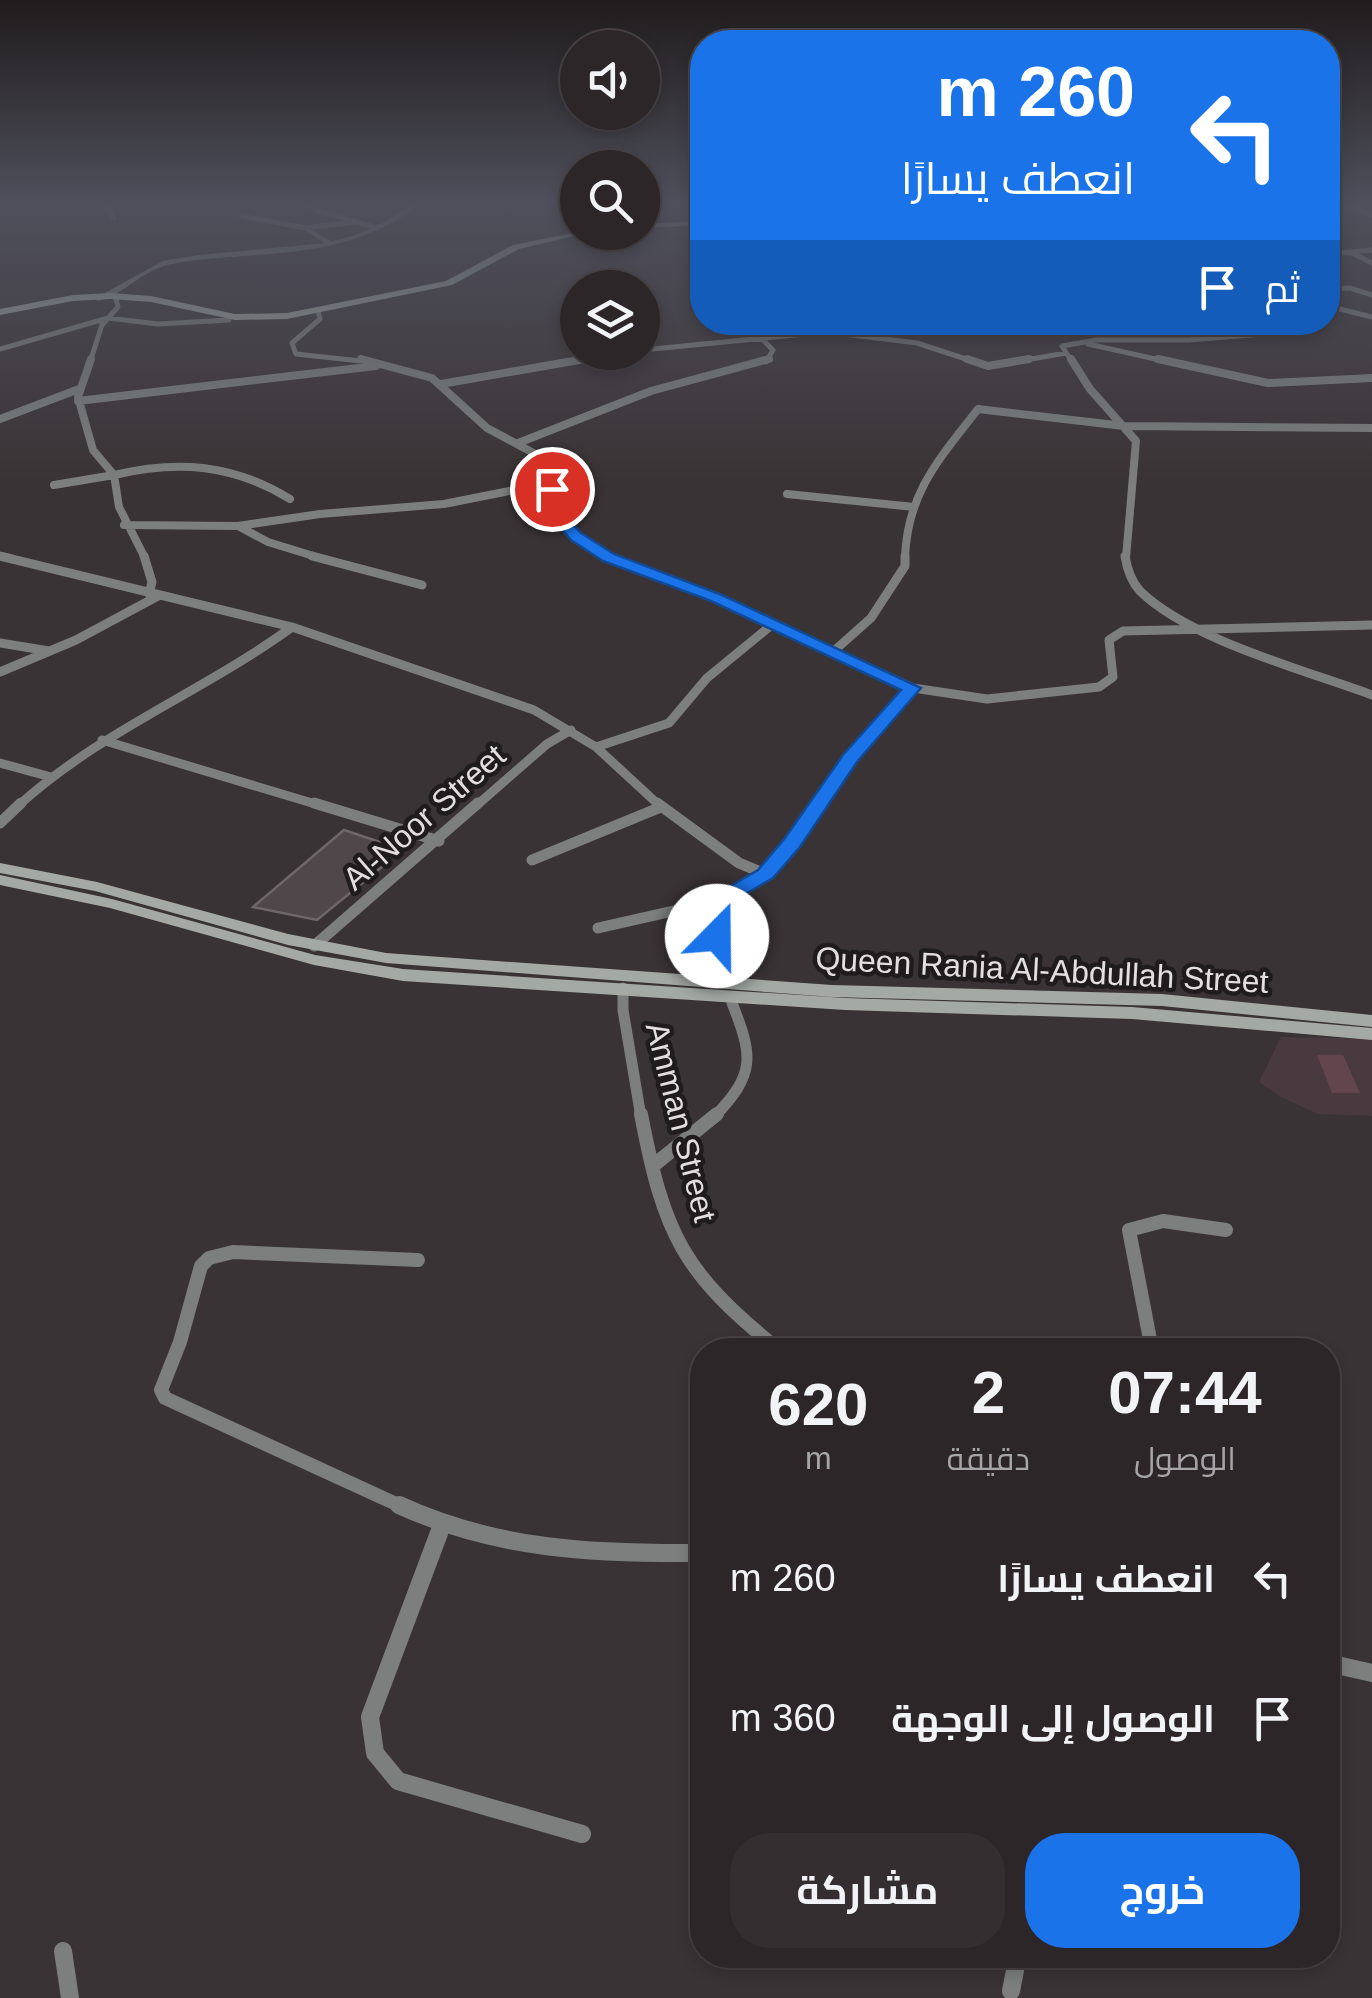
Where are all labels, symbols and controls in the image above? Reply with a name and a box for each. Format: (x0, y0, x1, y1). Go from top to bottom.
map controls (560, 30, 660, 370)
button: sound (560, 30, 660, 130)
text: 260 m (937, 53, 1135, 131)
icon: left (1170, 70, 1300, 200)
button: search (560, 150, 660, 250)
text: انعطف يسارًا (901, 153, 1135, 204)
icon: arrive (1190, 260, 1245, 315)
text: ثم (1265, 268, 1300, 310)
button: layers (560, 270, 660, 370)
pin (510, 447, 595, 532)
icon: arrive (525, 462, 580, 517)
street label: Al-Noor Street (336, 737, 512, 897)
position arrow (665, 884, 769, 988)
street label: Queen Rania Al-Abdullah Street (815, 940, 1270, 1000)
street label: Amman Street (639, 1018, 723, 1226)
text: 2 (972, 1359, 1005, 1426)
text: 07:44 (1108, 1359, 1262, 1426)
text: 620 (768, 1371, 868, 1438)
text: m (805, 1440, 832, 1476)
text: دقيقة (947, 1441, 1030, 1477)
text: الوصول (1134, 1441, 1236, 1477)
icon: left (1245, 1551, 1300, 1606)
text: 260 m (730, 1557, 836, 1599)
text: انعطف يسارًا (997, 1558, 1215, 1600)
icon: arrive (1245, 1691, 1300, 1746)
text: 360 m (730, 1697, 836, 1739)
text: الوصول إلى الوجهة (891, 1698, 1215, 1740)
button: مشاركة (730, 1833, 1005, 1948)
button: خروج (1025, 1833, 1300, 1948)

